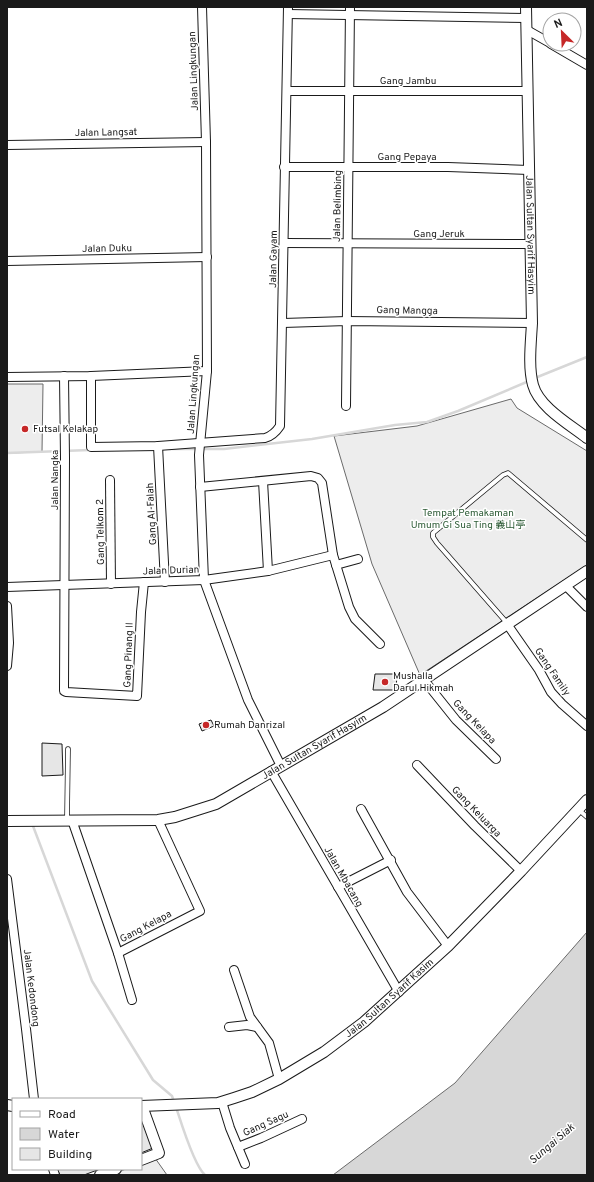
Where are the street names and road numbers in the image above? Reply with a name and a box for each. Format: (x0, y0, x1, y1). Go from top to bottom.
street label: Jalan Lingkungan (186, 31, 202, 111)
street label: Gang Jambu (380, 75, 436, 88)
street label: Jalan Langsat (75, 126, 138, 140)
street label: Gang Pepaya (377, 151, 437, 164)
street label: Jalan Belimbing (331, 170, 345, 242)
street label: Jalan Sultan Syarif Hasyim (523, 175, 538, 295)
street label: Gang Jeruk (413, 228, 465, 241)
street label: Jalan Gayam (267, 230, 281, 288)
street label: Jalan Duku (82, 242, 132, 256)
street label: Gang Mangga (376, 304, 438, 318)
street label: Jalan Lingkungan (185, 354, 203, 434)
street label: Jalan Nangka (49, 450, 62, 510)
street label: Gang Al-Falah (144, 482, 160, 546)
street label: Gang Telkom 2 (94, 499, 108, 565)
street label: Jalan Durian (142, 564, 200, 578)
street label: Gang Pinang II (121, 622, 137, 688)
street label: Gang Family (531, 645, 573, 699)
street label: Gang Kelapa (450, 697, 498, 747)
street label: Jalan Sultan Syarif Hasyim (260, 711, 369, 782)
street label: Gang Keluarga (448, 784, 504, 840)
street label: Jalan Mbacang (320, 844, 366, 910)
street label: Gang Kelapa (118, 908, 174, 946)
street label: Jalan Kedondong (20, 948, 42, 1028)
street label: Jalan Sultan Syarif Kasim (342, 956, 436, 1041)
street label: Gang Sagu (241, 1108, 291, 1140)

